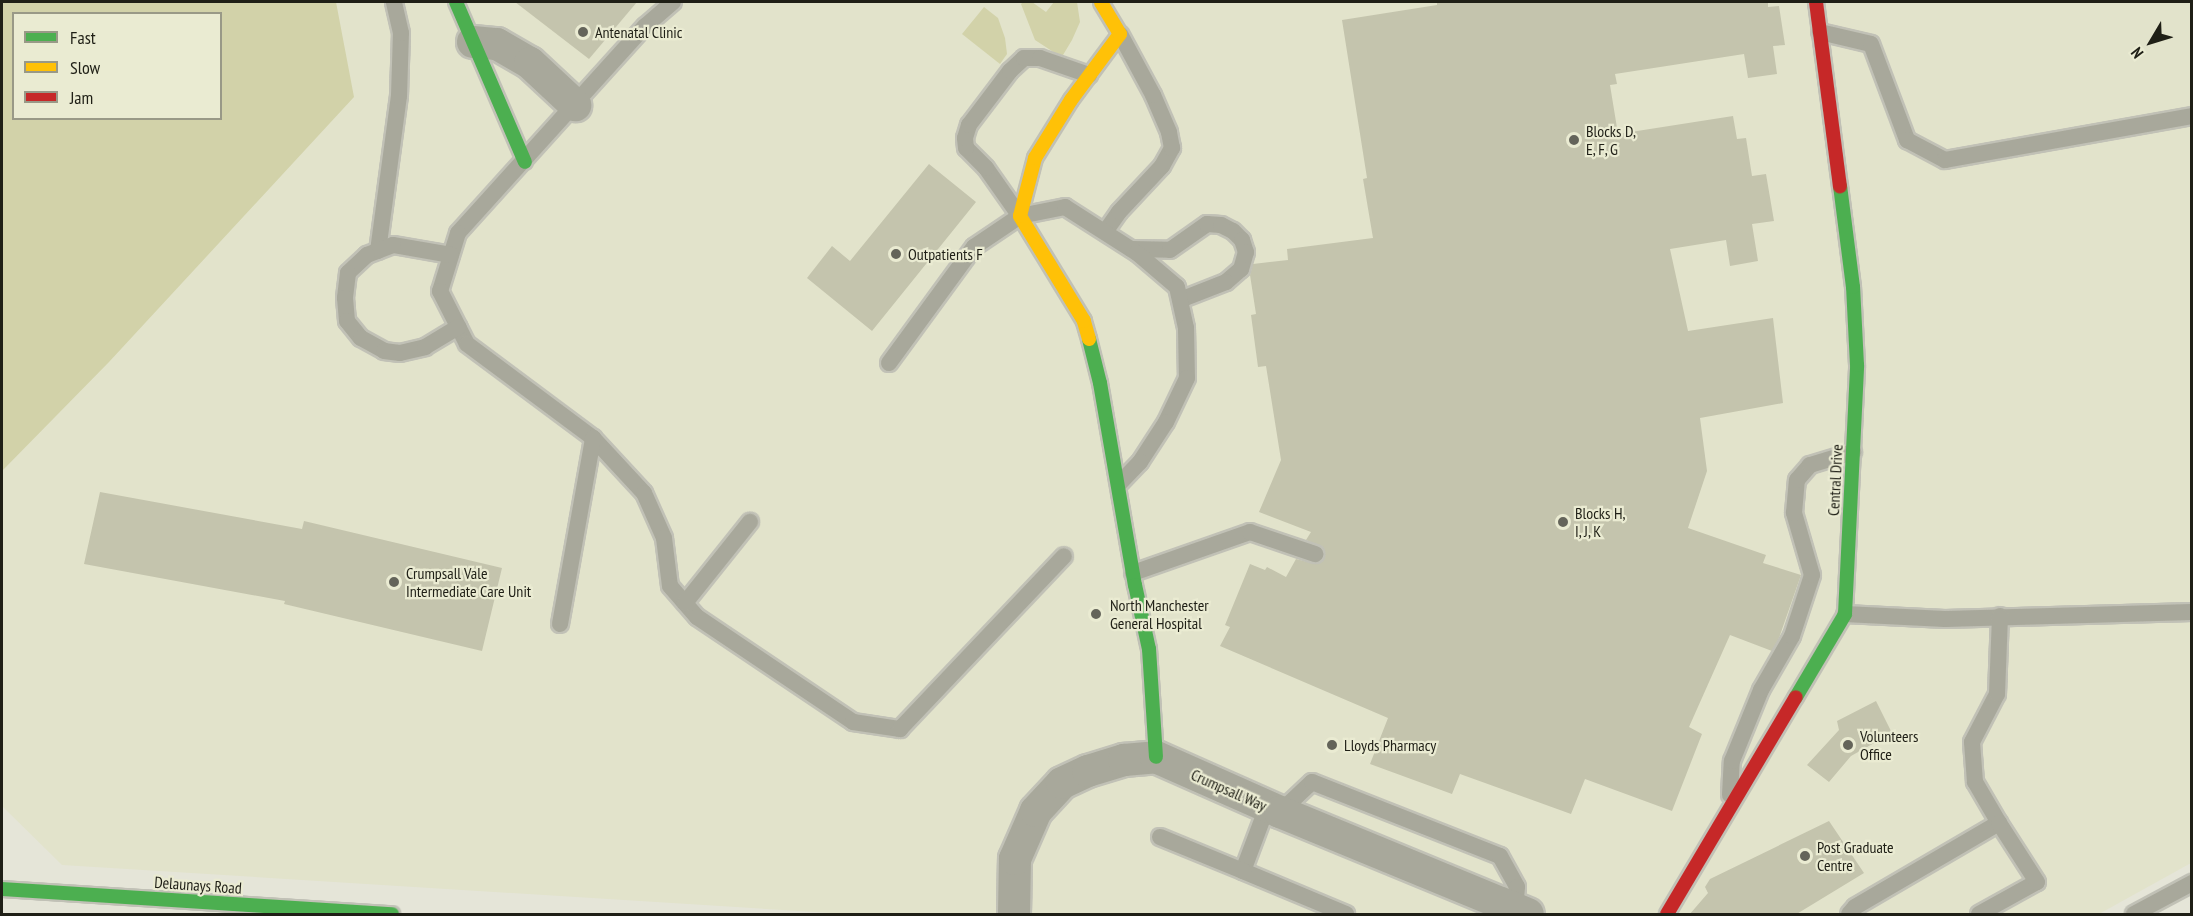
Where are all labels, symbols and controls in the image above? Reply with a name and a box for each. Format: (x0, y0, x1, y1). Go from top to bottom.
legend (12, 12, 222, 120)
north arrow (2121, 12, 2181, 72)
place label: Antenatal Clinic (595, 22, 683, 42)
marker: Antenatal Clinic (576, 25, 590, 39)
text: Fast (70, 26, 96, 49)
text: N (2126, 44, 2147, 63)
text: Slow (70, 56, 100, 79)
text: Jam (70, 86, 93, 109)
place label: Blocks D, E, F, G (1586, 121, 1636, 159)
marker: Blocks D, E, F, G (1567, 133, 1581, 147)
place label: Outpatients F (908, 244, 983, 264)
marker: Outpatients F (889, 247, 903, 261)
street label: Central Drive (1824, 444, 1846, 516)
place label: Blocks H, I, J, K (1575, 503, 1625, 541)
marker: Blocks H, I, J, K (1556, 515, 1570, 529)
place label: Crumpsall Vale Intermediate Care Unit (406, 563, 531, 601)
marker: Crumpsall Vale Intermediate Care Unit (387, 575, 401, 589)
place label: North Manchester General Hospital (1110, 595, 1209, 633)
marker: North Manchester General Hospital (1087, 605, 1105, 623)
place label: Volunteers Office (1860, 726, 1918, 764)
place label: Lloyds Pharmacy (1344, 735, 1436, 755)
marker: Lloyds Pharmacy (1325, 738, 1339, 752)
marker: Volunteers Office (1841, 738, 1855, 752)
street label: Crumpsall Way (1188, 765, 1270, 815)
place label: Post Graduate Centre (1817, 837, 1894, 875)
marker: Post Graduate Centre (1798, 849, 1812, 863)
street label: Delaunays Road (154, 872, 242, 898)

